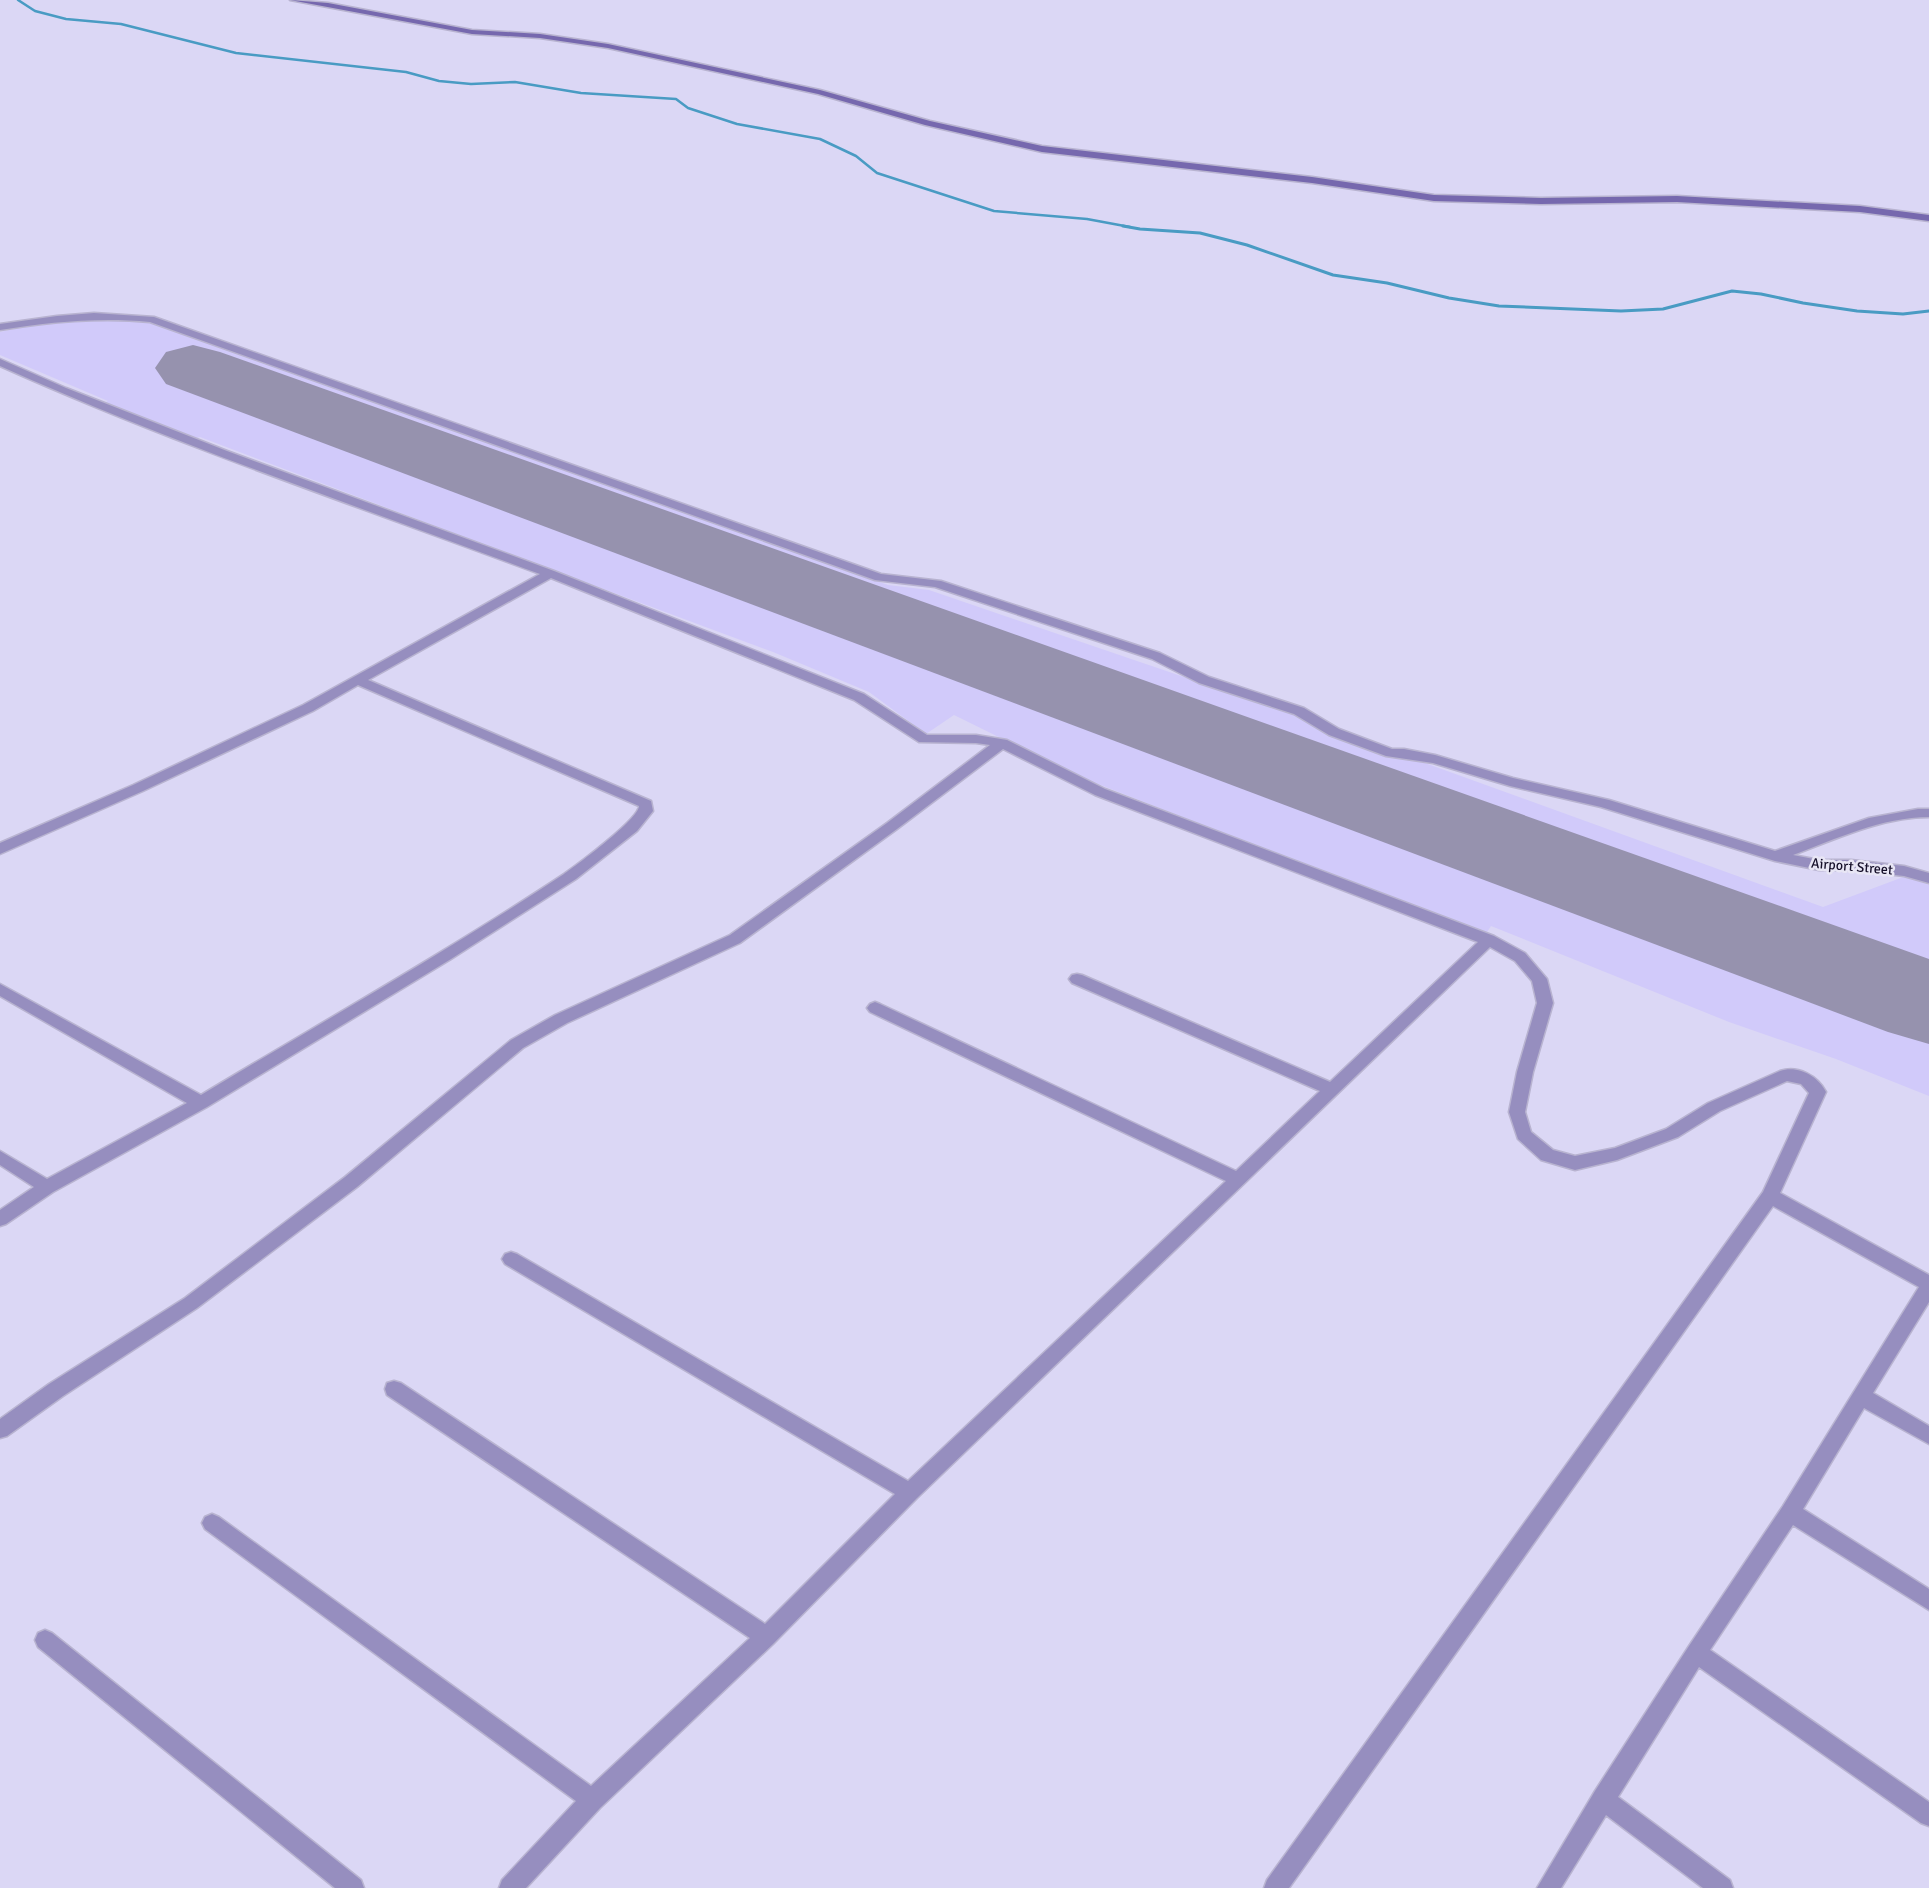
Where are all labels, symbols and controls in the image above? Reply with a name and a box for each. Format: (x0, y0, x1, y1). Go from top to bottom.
street label: Airport Street (1810, 854, 1894, 879)

